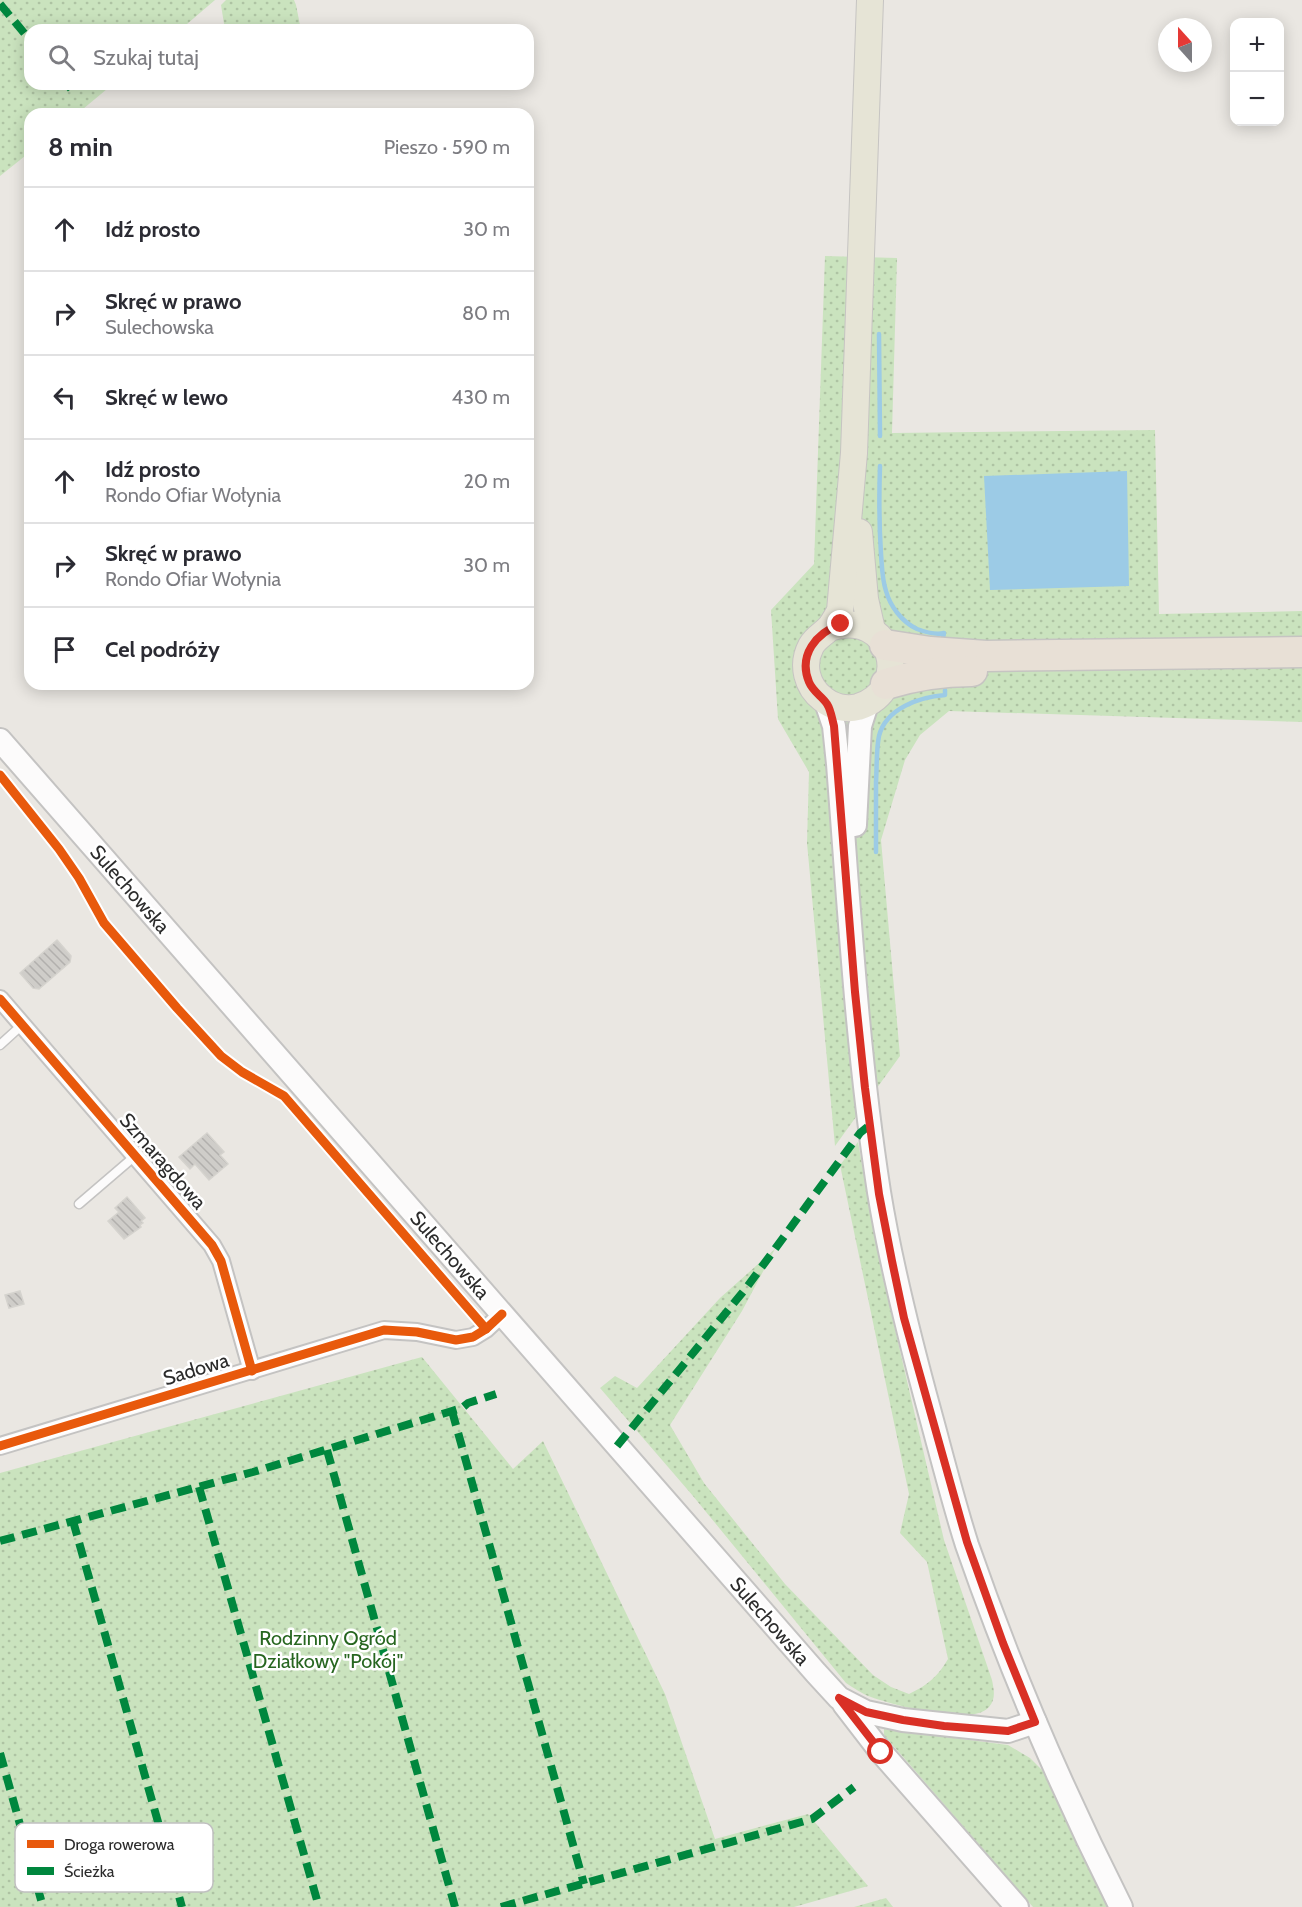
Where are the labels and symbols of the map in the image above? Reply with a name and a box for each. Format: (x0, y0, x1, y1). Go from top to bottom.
north arrow (1158, 18, 1212, 72)
route end (827, 610, 853, 636)
street label: Sulechowska (85, 840, 175, 938)
street label: Szmaragdowa (115, 1108, 212, 1214)
street label: Sulechowska (405, 1206, 495, 1304)
street label: Sadowa (160, 1348, 232, 1390)
street label: Sulechowska (725, 1572, 815, 1670)
park label: Rodzinny Ogród Działkowy "Pokój" (253, 1626, 403, 1673)
route start (867, 1738, 893, 1764)
legend (15, 1823, 213, 1892)
text: Droga rowerowa (64, 1835, 175, 1854)
text: Ścieżka (64, 1862, 115, 1881)

